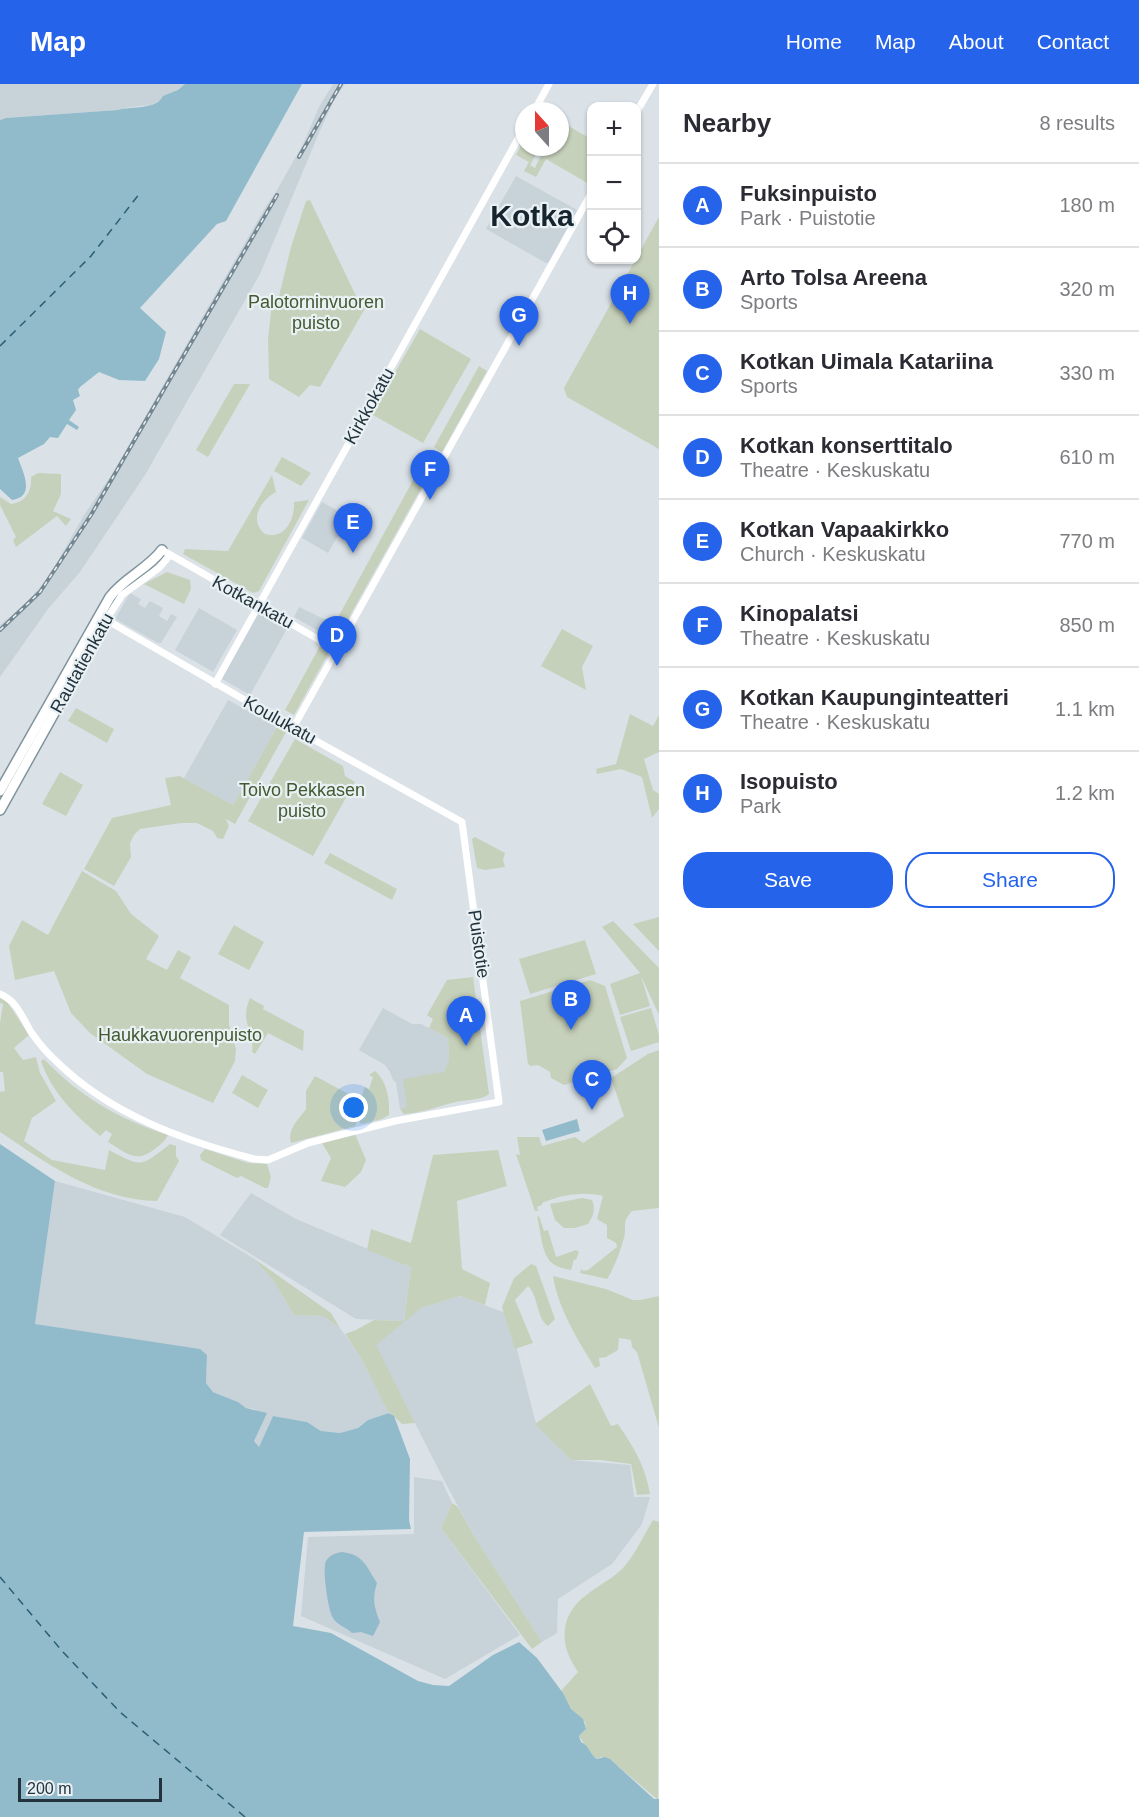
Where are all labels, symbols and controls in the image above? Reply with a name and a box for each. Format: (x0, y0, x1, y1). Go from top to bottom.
text: Map (30, 26, 86, 57)
text: Home (786, 30, 842, 53)
text: Map (875, 30, 916, 53)
text: About (949, 30, 1004, 53)
text: Contact (1037, 30, 1109, 53)
north arrow (515, 102, 569, 156)
map controls (587, 102, 641, 264)
button: + (587, 102, 641, 156)
text: Nearby (683, 108, 771, 138)
text: 8 results (1039, 112, 1115, 134)
button: − (587, 156, 641, 210)
text: Fuksinpuisto (740, 181, 877, 206)
text: A (695, 194, 710, 216)
text: 180 m (1059, 194, 1115, 216)
district label: Kotka (490, 199, 574, 232)
text: Park · Puistotie (740, 207, 876, 229)
button: locate (587, 210, 641, 264)
text: Arto Tolsa Areena (740, 265, 927, 290)
pin: H (610, 274, 650, 324)
text: B (695, 278, 710, 300)
text: 320 m (1059, 278, 1115, 300)
text: Sports (740, 291, 798, 313)
park label: Palotorninvuoren puisto (248, 292, 384, 333)
pin: G (500, 296, 538, 346)
text: Kotkan Uimala Katariina (740, 349, 993, 374)
text: C (695, 362, 710, 384)
text: 330 m (1059, 362, 1115, 384)
street label: Kirkkokatu (340, 364, 398, 448)
text: Sports (740, 375, 798, 397)
text: Kotkan konserttitalo (740, 433, 953, 458)
text: D (695, 446, 710, 468)
text: 610 m (1059, 446, 1115, 468)
pin: F (410, 450, 450, 500)
text: Theatre · Keskuskatu (740, 459, 930, 481)
pin: E (334, 504, 372, 553)
text: Kotkan Vapaakirkko (740, 517, 949, 542)
text: E (696, 530, 709, 552)
text: 770 m (1059, 530, 1115, 552)
text: Church · Keskuskatu (740, 543, 926, 565)
street label: Kotkankatu (209, 571, 297, 633)
text: Kinopalatsi (740, 601, 859, 626)
street label: Rautatienkatu (46, 610, 118, 716)
text: F (696, 614, 709, 636)
text: 850 m (1059, 614, 1115, 636)
pin: D (318, 616, 356, 666)
text: Theatre · Keskuskatu (740, 627, 930, 649)
text: Kotkan Kaupunginteatteri (740, 685, 1009, 710)
street label: Koulukatu (240, 692, 320, 748)
text: G (695, 698, 710, 720)
text: 1.1 km (1055, 698, 1115, 720)
text: Theatre · Keskuskatu (740, 711, 930, 733)
text: Isopuisto (740, 769, 838, 794)
park label: Toivo Pekkasen puisto (239, 780, 365, 821)
text: H (695, 782, 710, 804)
text: 1.2 km (1055, 782, 1115, 804)
text: Park (740, 795, 781, 817)
button: Save (683, 852, 893, 908)
button: Share (905, 852, 1115, 908)
street label: Puistotie (464, 908, 494, 980)
pin: B (552, 980, 590, 1030)
pin: A (446, 996, 486, 1046)
park label: Haukkavuorenpuisto (98, 1025, 262, 1045)
pin: C (572, 1060, 612, 1110)
your location (339, 1093, 368, 1122)
scale bar (18, 1775, 162, 1802)
text: 200 m (27, 1780, 71, 1797)

